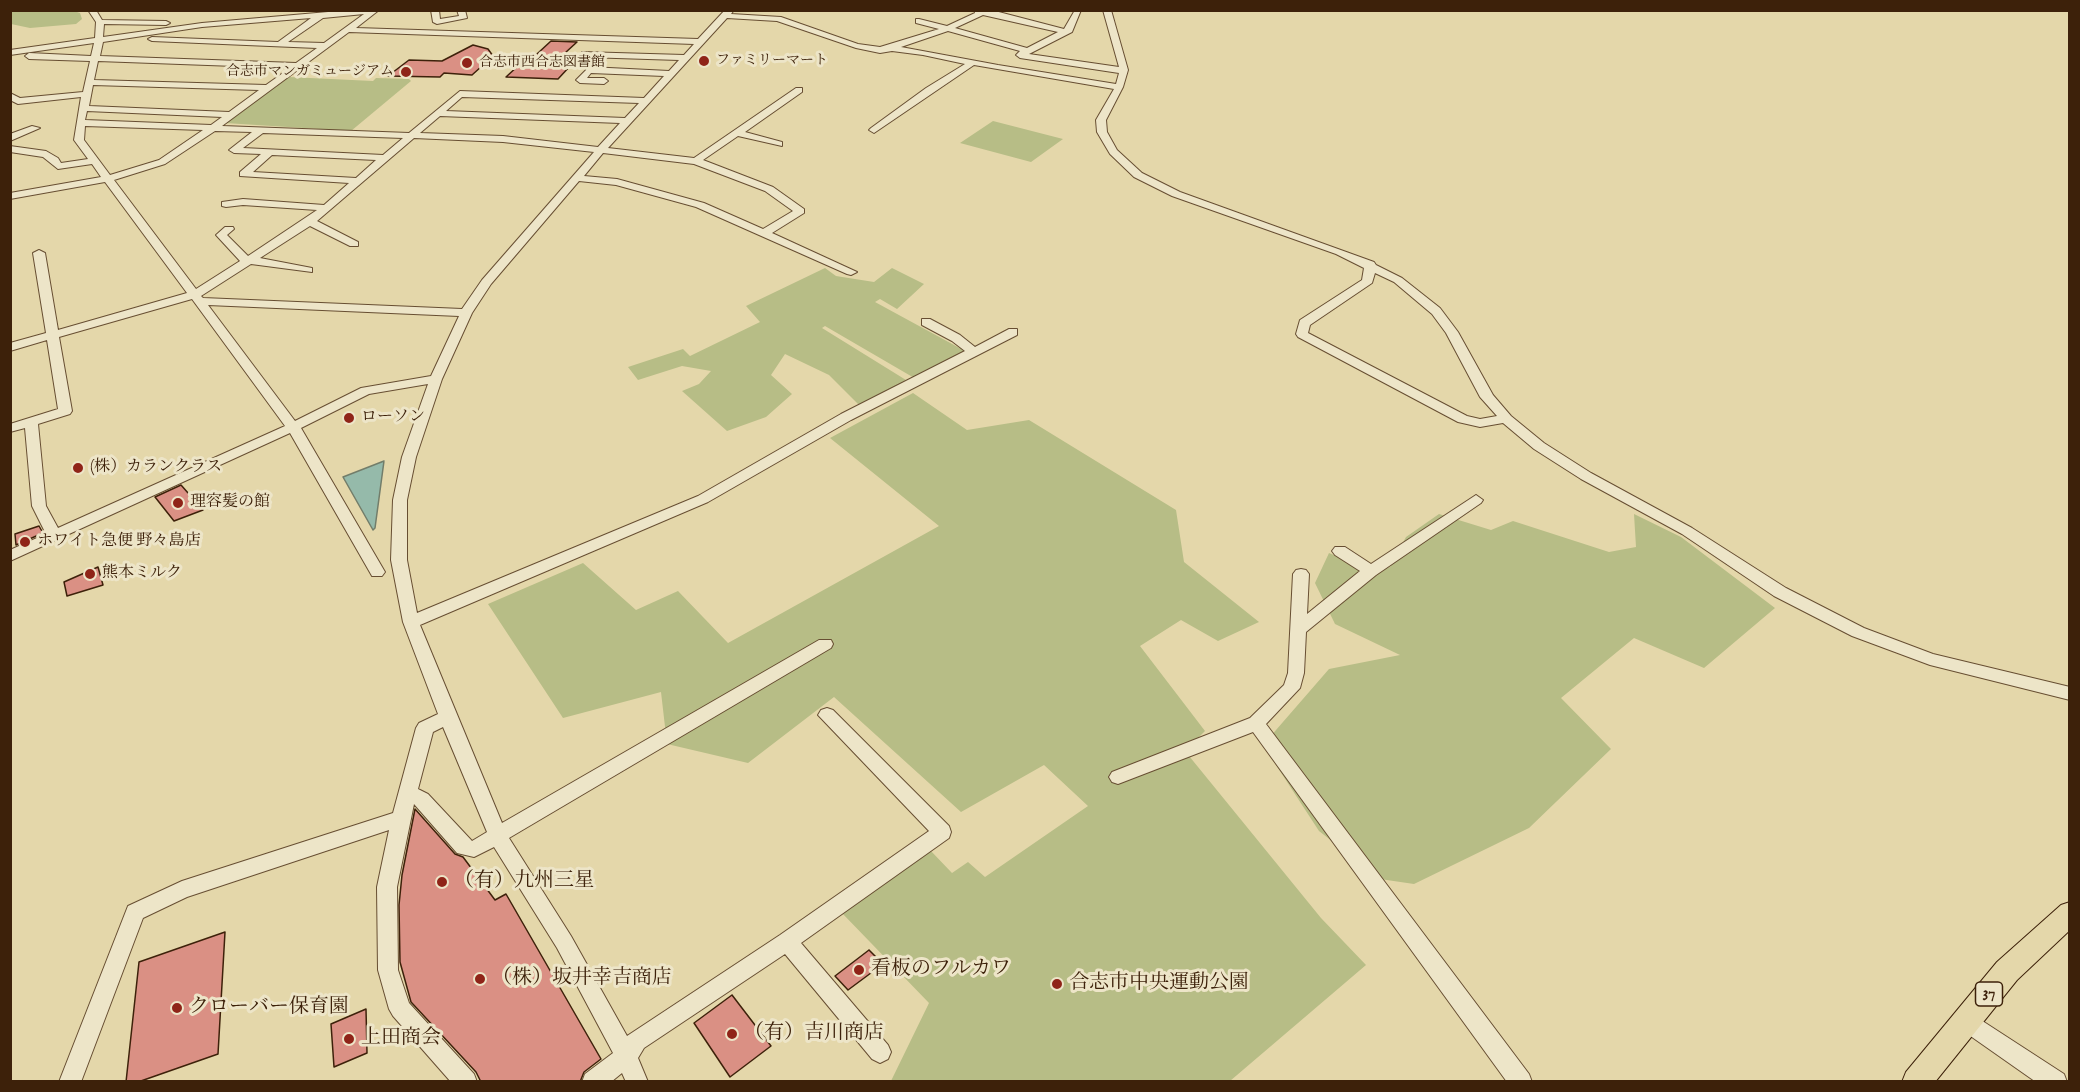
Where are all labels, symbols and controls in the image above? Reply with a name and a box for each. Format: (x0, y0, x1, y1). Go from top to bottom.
place label: ファミリーマート (716, 53, 828, 69)
marker: ファミリーマート (697, 54, 711, 68)
place label: 合志市西合志図書館 (479, 55, 605, 71)
marker: 合志市西合志図書館 (460, 56, 474, 70)
place label: 合志市マンガミュージアム (226, 64, 394, 80)
marker: 合志市マンガミュージアム (399, 65, 413, 79)
place label: ローソン (361, 408, 425, 428)
marker: ローソン (342, 411, 356, 425)
place label: (株）カランクラス (90, 458, 222, 478)
marker: (株）カランクラス (71, 461, 85, 475)
place label: 理容髪の館 (190, 493, 270, 513)
marker: 理容髪の館 (171, 496, 185, 510)
place label: ホワイト急便 野々島店 (37, 532, 200, 552)
marker: ホワイト急便 野々島店 (18, 535, 32, 549)
place label: 熊本ミルク (102, 564, 182, 584)
marker: 熊本ミルク (83, 567, 97, 581)
place label: （有）九州三星 (454, 870, 594, 894)
marker: （有）九州三星 (435, 875, 449, 889)
place label: 看板のフルカワ (871, 958, 1011, 982)
marker: 看板のフルカワ (852, 963, 866, 977)
place label: （株）坂井幸吉商店 (492, 967, 672, 991)
marker: （株）坂井幸吉商店 (473, 972, 487, 986)
place label: 合志市中央運動公園 (1069, 972, 1249, 996)
marker: 合志市中央運動公園 (1050, 977, 1064, 991)
road number: 37 (1976, 982, 2002, 1006)
place label: クローバー保育園 (189, 996, 349, 1020)
marker: クローバー保育園 (170, 1001, 184, 1015)
place label: （有）吉川商店 (744, 1022, 884, 1046)
place label: 上田商会 (361, 1027, 441, 1051)
marker: （有）吉川商店 (725, 1027, 739, 1041)
marker: 上田商会 (342, 1032, 356, 1046)

